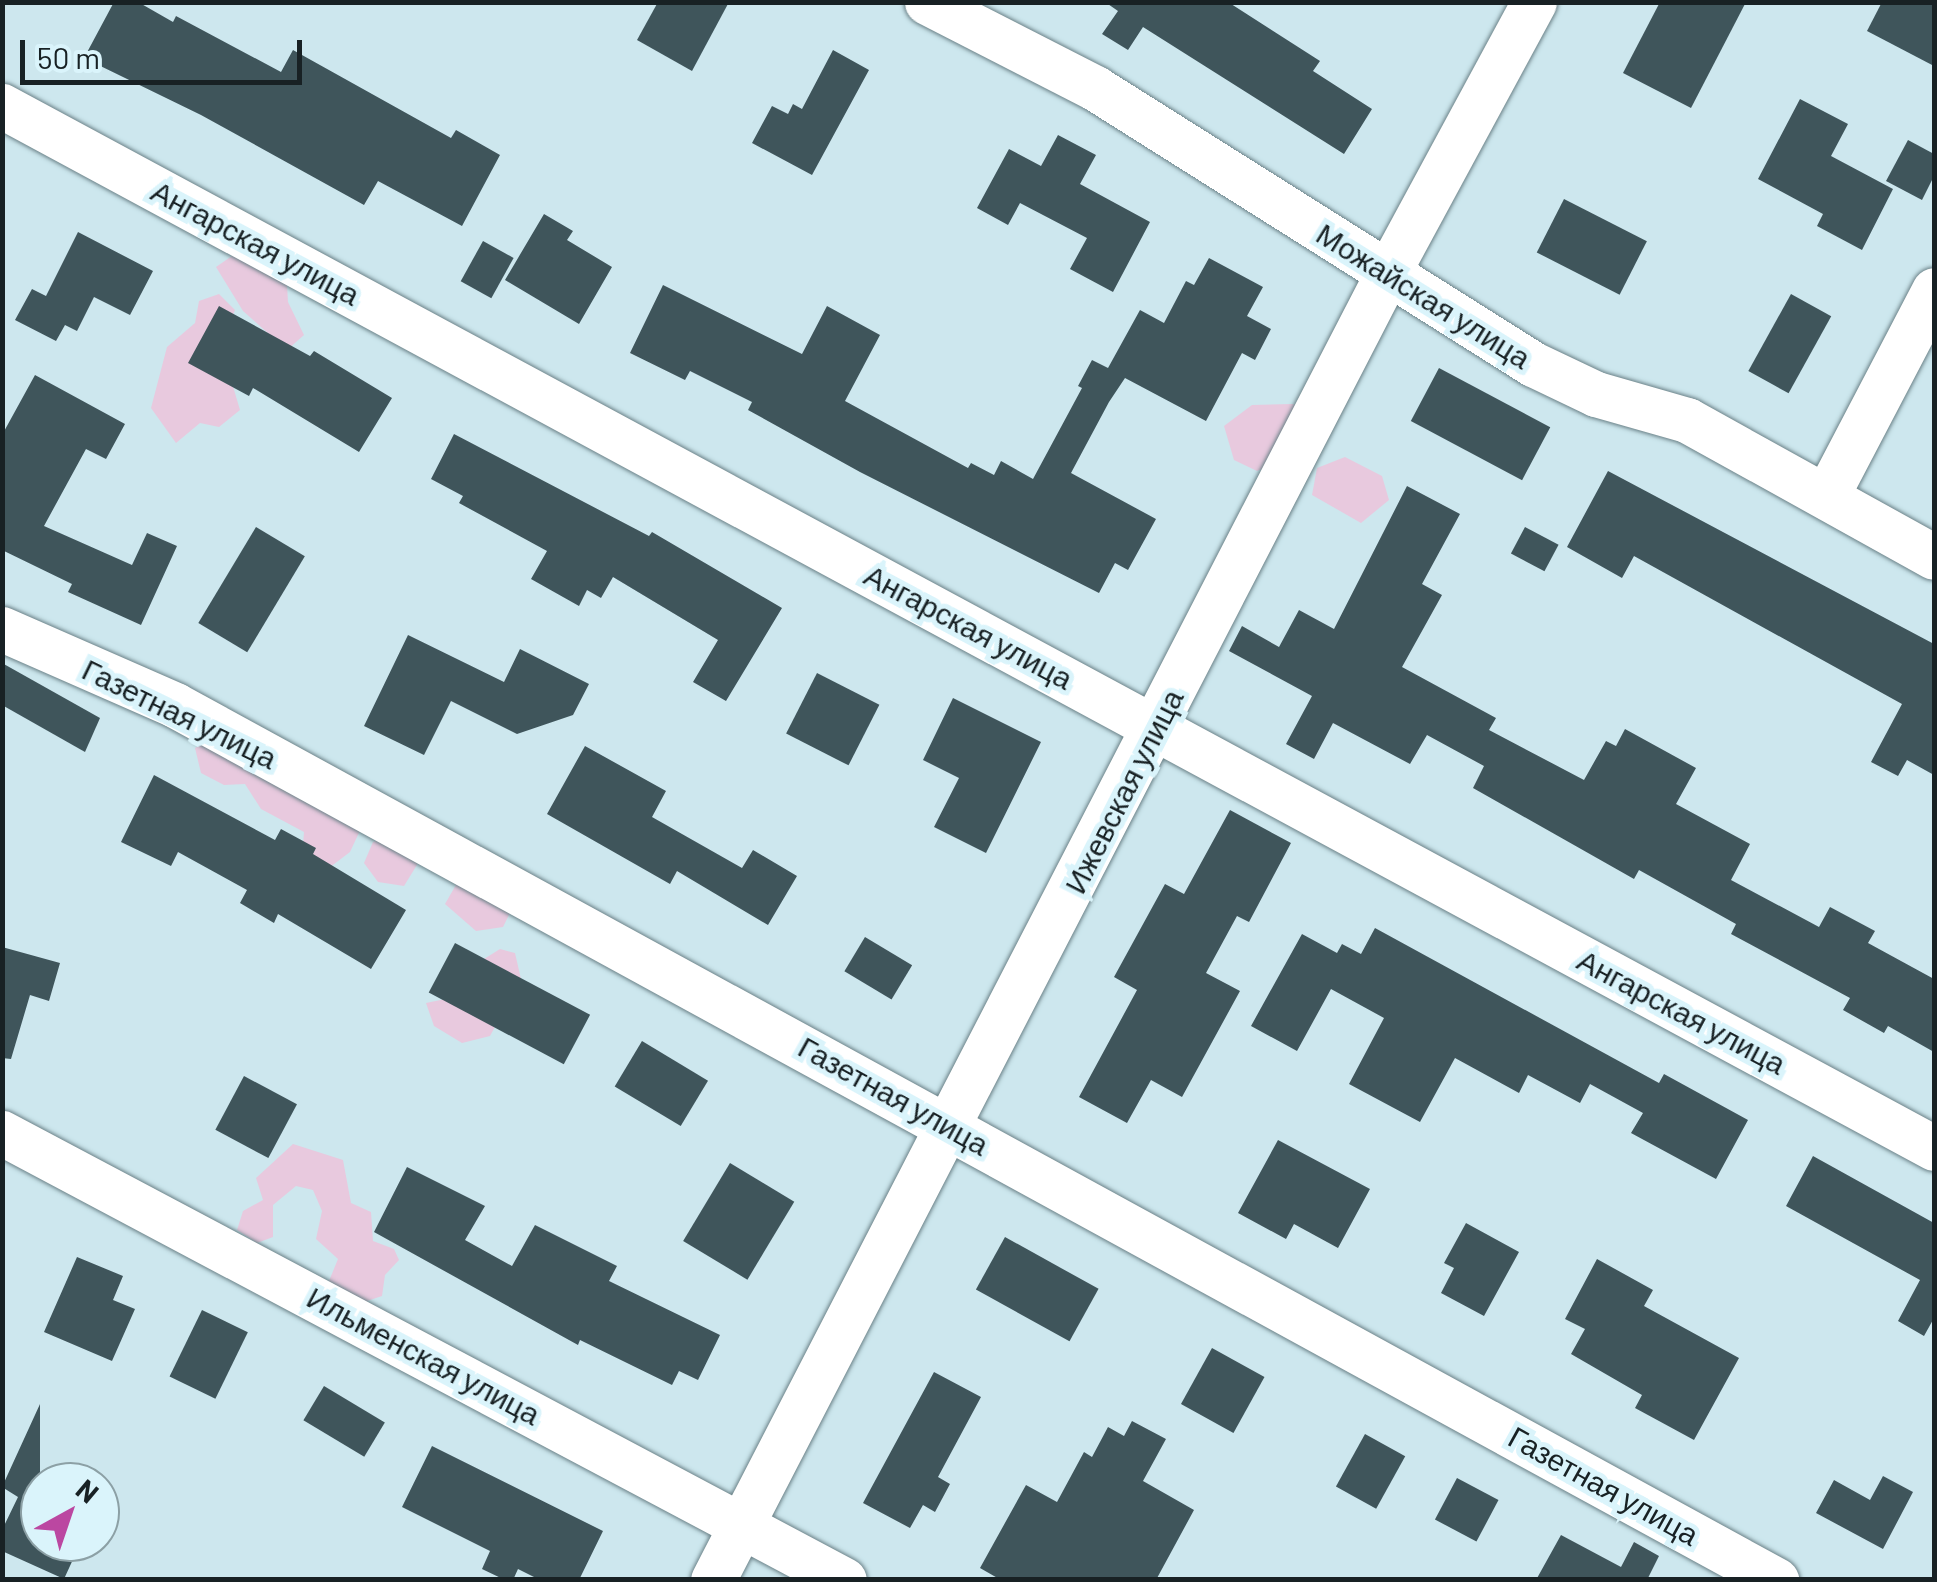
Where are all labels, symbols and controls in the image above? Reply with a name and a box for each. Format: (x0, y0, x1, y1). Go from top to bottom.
scale bar (25, 20, 308, 82)
text: 50 m (37, 39, 100, 75)
street label: Ангарская улица (146, 172, 366, 312)
street label: Можайская улица (1310, 215, 1538, 375)
street label: Ангарская улица (859, 556, 1079, 696)
street label: Газетная улица (77, 650, 283, 776)
street label: Ижевская улица (1056, 683, 1190, 899)
street label: Ангарская улица (1572, 941, 1792, 1081)
street label: Газетная улица (793, 1028, 995, 1162)
street label: Ильменская улица (301, 1278, 547, 1432)
street label: Газетная улица (1503, 1418, 1705, 1552)
north arrow (20, 1462, 120, 1562)
text: N (70, 1472, 106, 1510)

